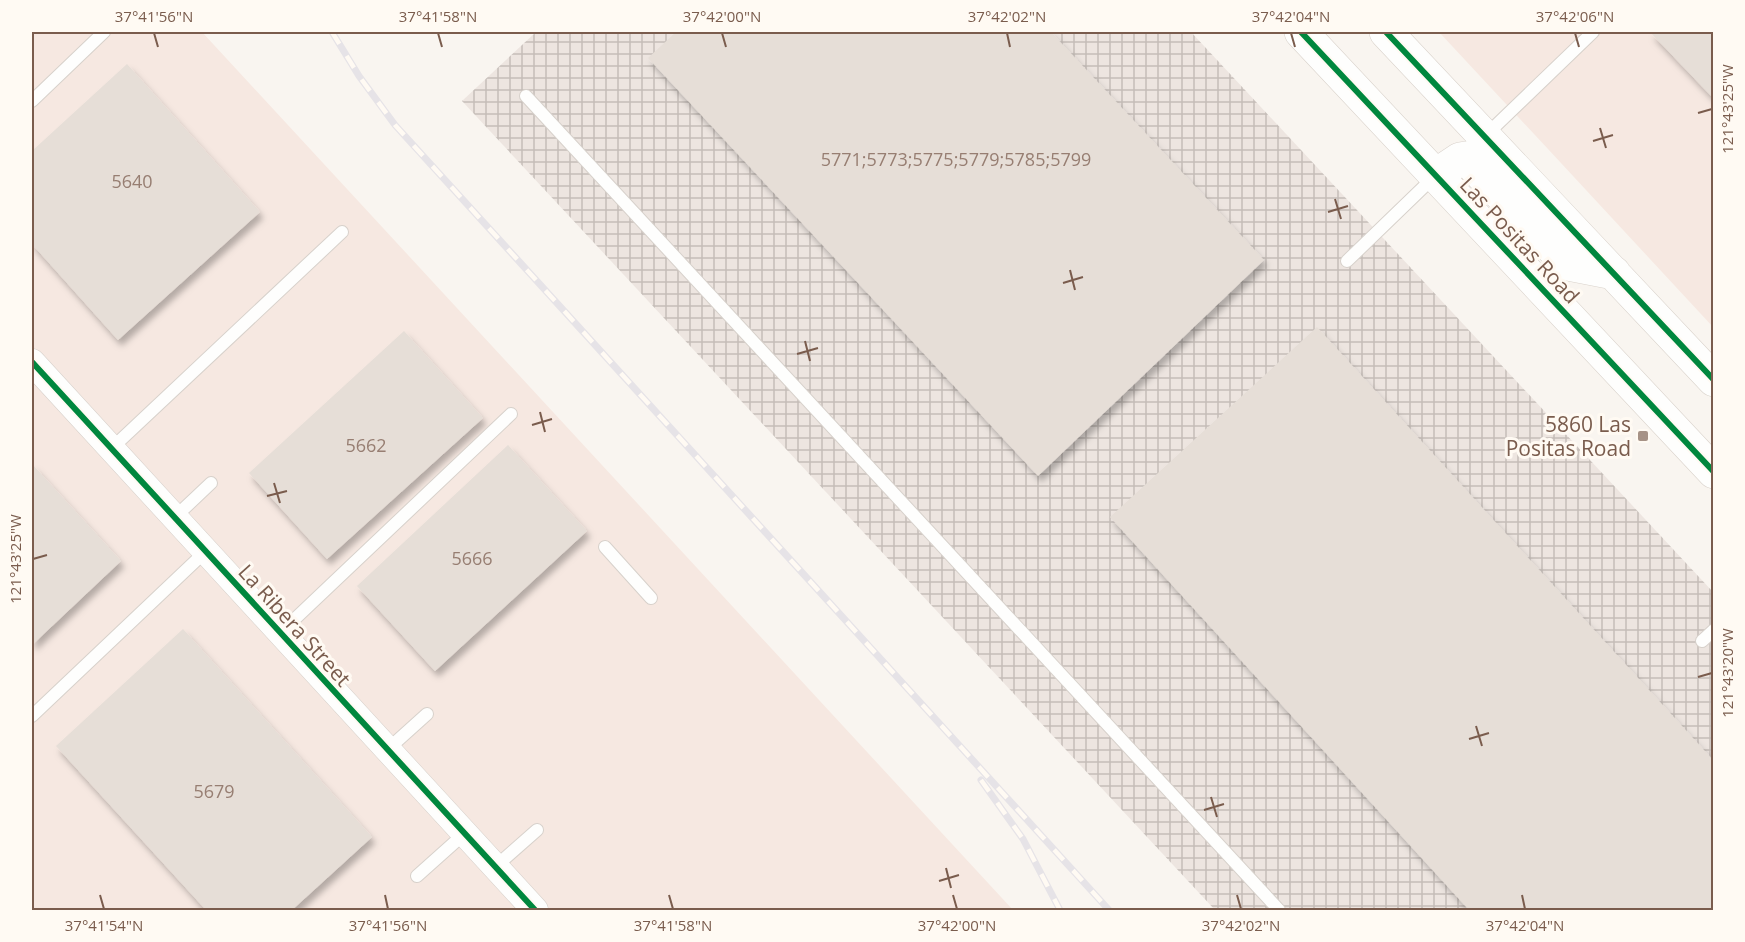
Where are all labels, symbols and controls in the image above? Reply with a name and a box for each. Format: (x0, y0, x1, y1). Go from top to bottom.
text: 37°41'56"N (115, 6, 193, 26)
text: 37°41'58"N (399, 6, 477, 26)
text: 37°42'00"N (683, 6, 761, 26)
text: 37°42'02"N (968, 6, 1046, 26)
text: 37°42'04"N (1252, 6, 1330, 26)
text: 37°42'06"N (1536, 6, 1614, 26)
text: 121°43'25"W (1717, 64, 1737, 154)
house number: 5771;5773;5775;5779;5785;5799 (821, 147, 1091, 171)
house number: 5640 (111, 169, 153, 193)
street label: Las Positas Road (1454, 171, 1586, 309)
place label: 5860 Las Positas Road (1506, 410, 1631, 462)
marker: 5860 Las Positas Road (1636, 429, 1650, 443)
house number: 5662 (345, 433, 387, 457)
text: 121°43'25"W (5, 514, 25, 604)
house number: 5666 (451, 546, 493, 570)
street label: La Ribera Street (233, 558, 357, 692)
text: 121°43'20"W (1717, 628, 1737, 718)
house number: 5679 (193, 779, 235, 803)
text: 37°41'54"N (65, 915, 143, 935)
text: 37°41'56"N (349, 915, 427, 935)
text: 37°41'58"N (634, 915, 712, 935)
text: 37°42'00"N (918, 915, 996, 935)
text: 37°42'02"N (1202, 915, 1280, 935)
text: 37°42'04"N (1486, 915, 1564, 935)

